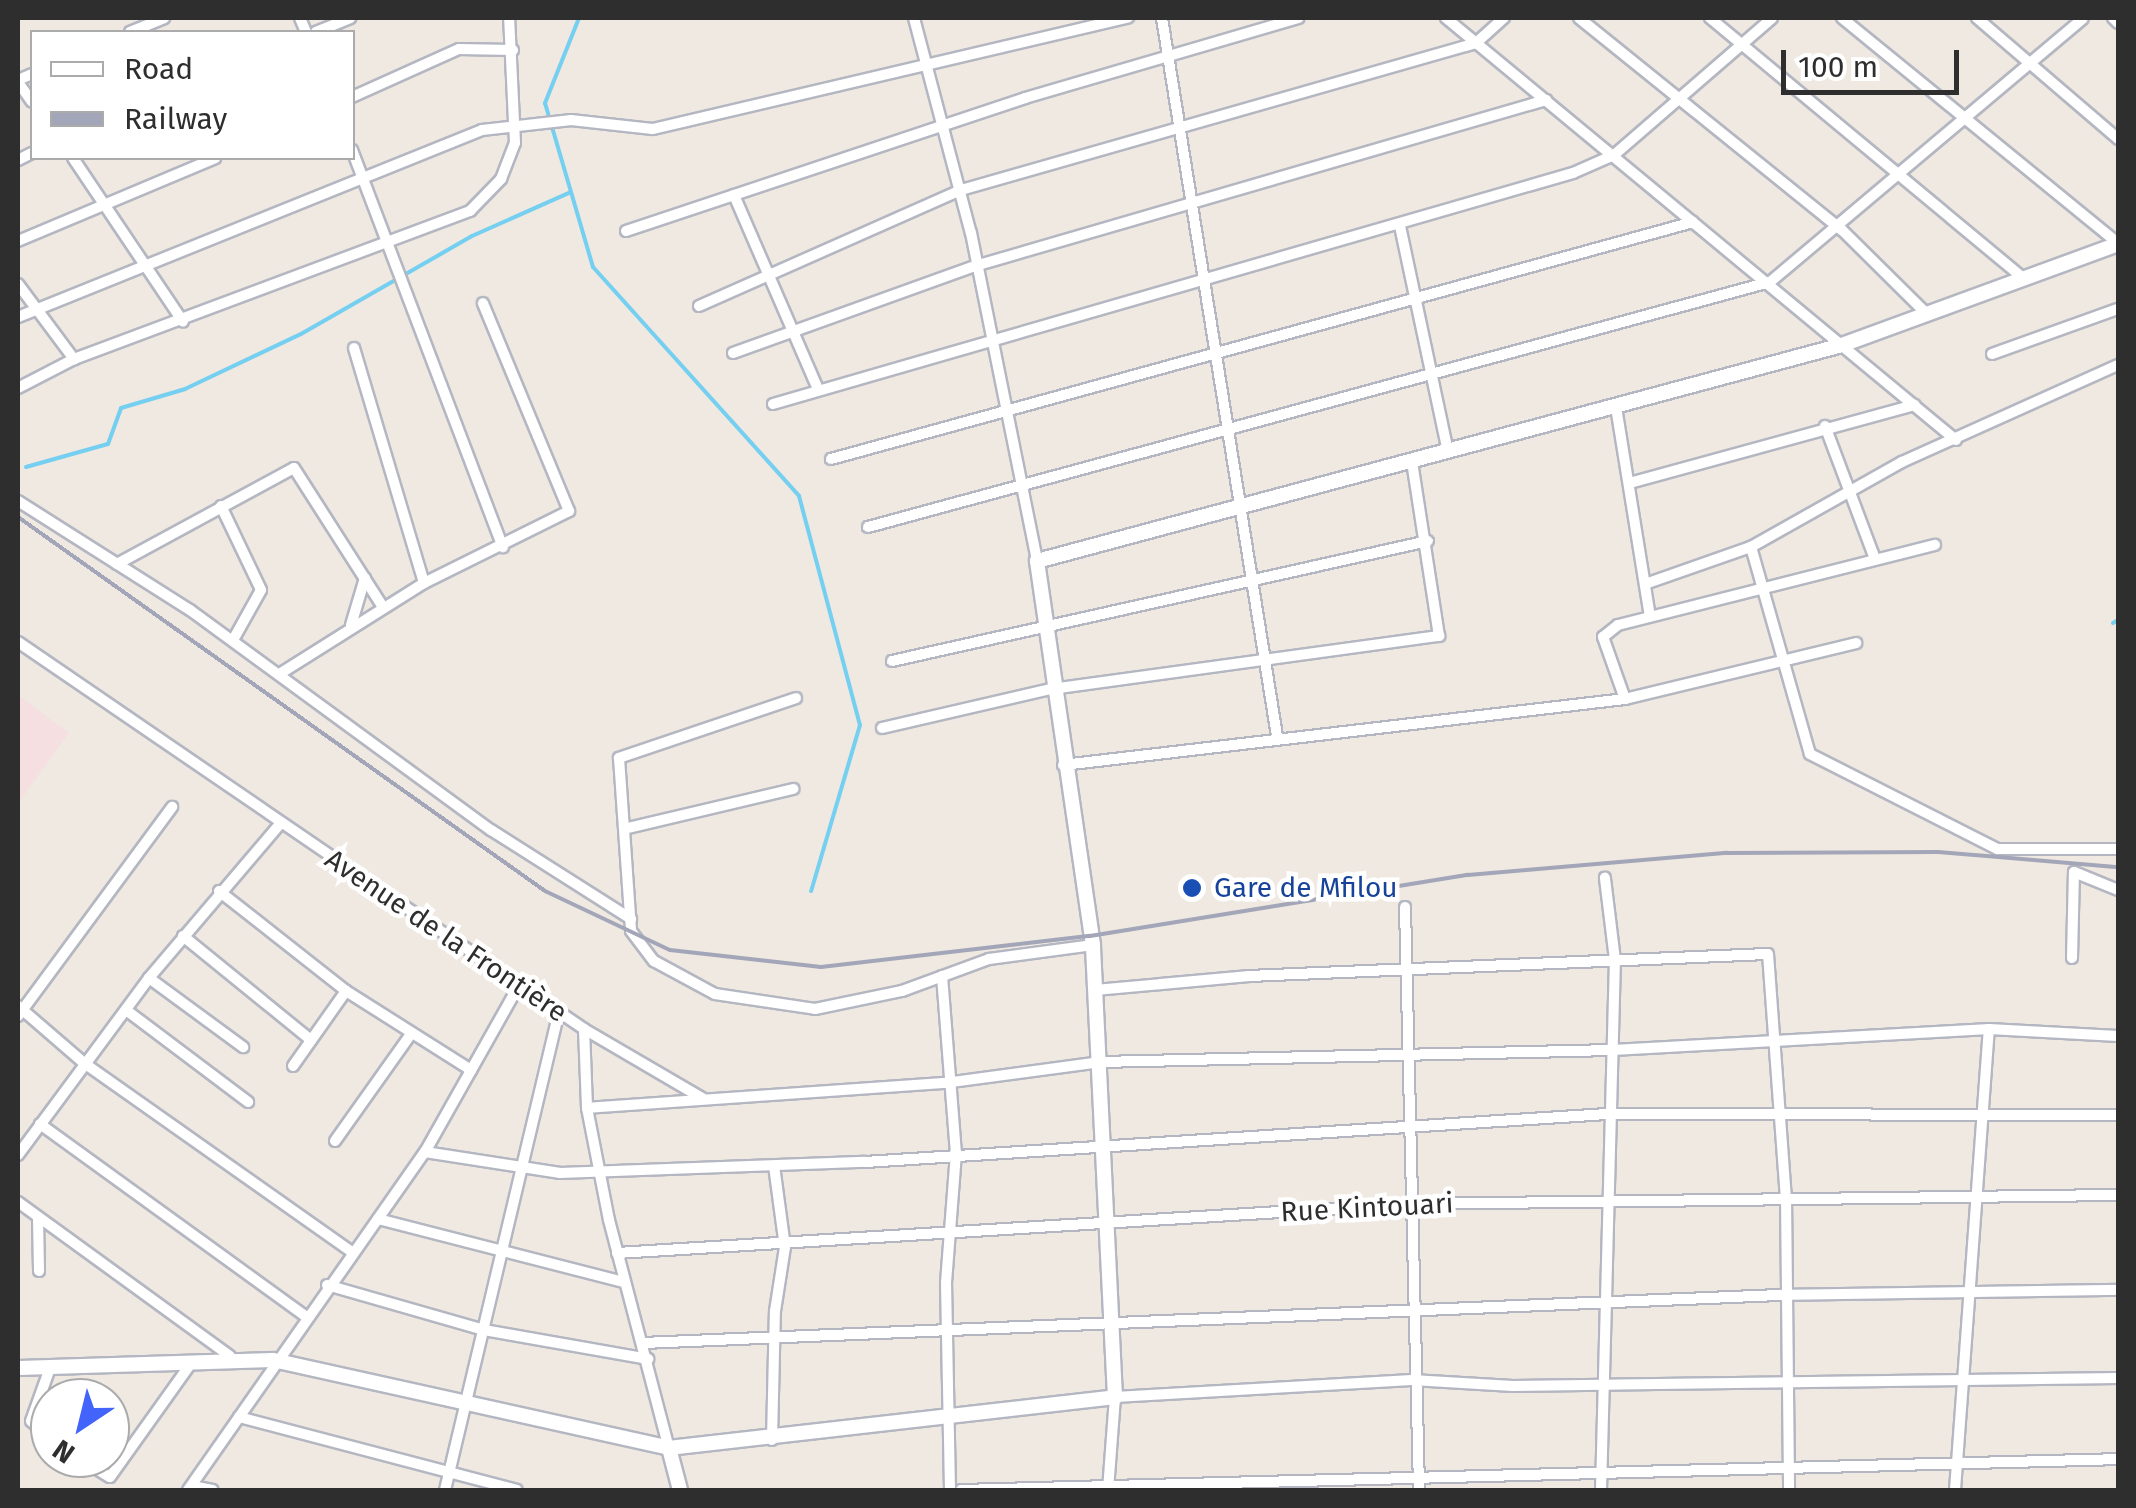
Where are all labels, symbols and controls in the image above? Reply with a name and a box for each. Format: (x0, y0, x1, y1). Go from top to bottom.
legend (30, 30, 355, 160)
scale bar (1786, 30, 1964, 92)
text: 100 m (1798, 49, 1878, 85)
text: Road (124, 51, 193, 87)
text: Railway (124, 101, 227, 137)
street label: Avenue de la Frontière (319, 843, 573, 1029)
place label: Gare de Mfilou (1214, 871, 1398, 905)
marker: Gare de Mfilou (1179, 875, 1205, 901)
street label: Rue Kintouari (1280, 1187, 1454, 1229)
north arrow (30, 1378, 130, 1478)
text: N (47, 1433, 81, 1470)

